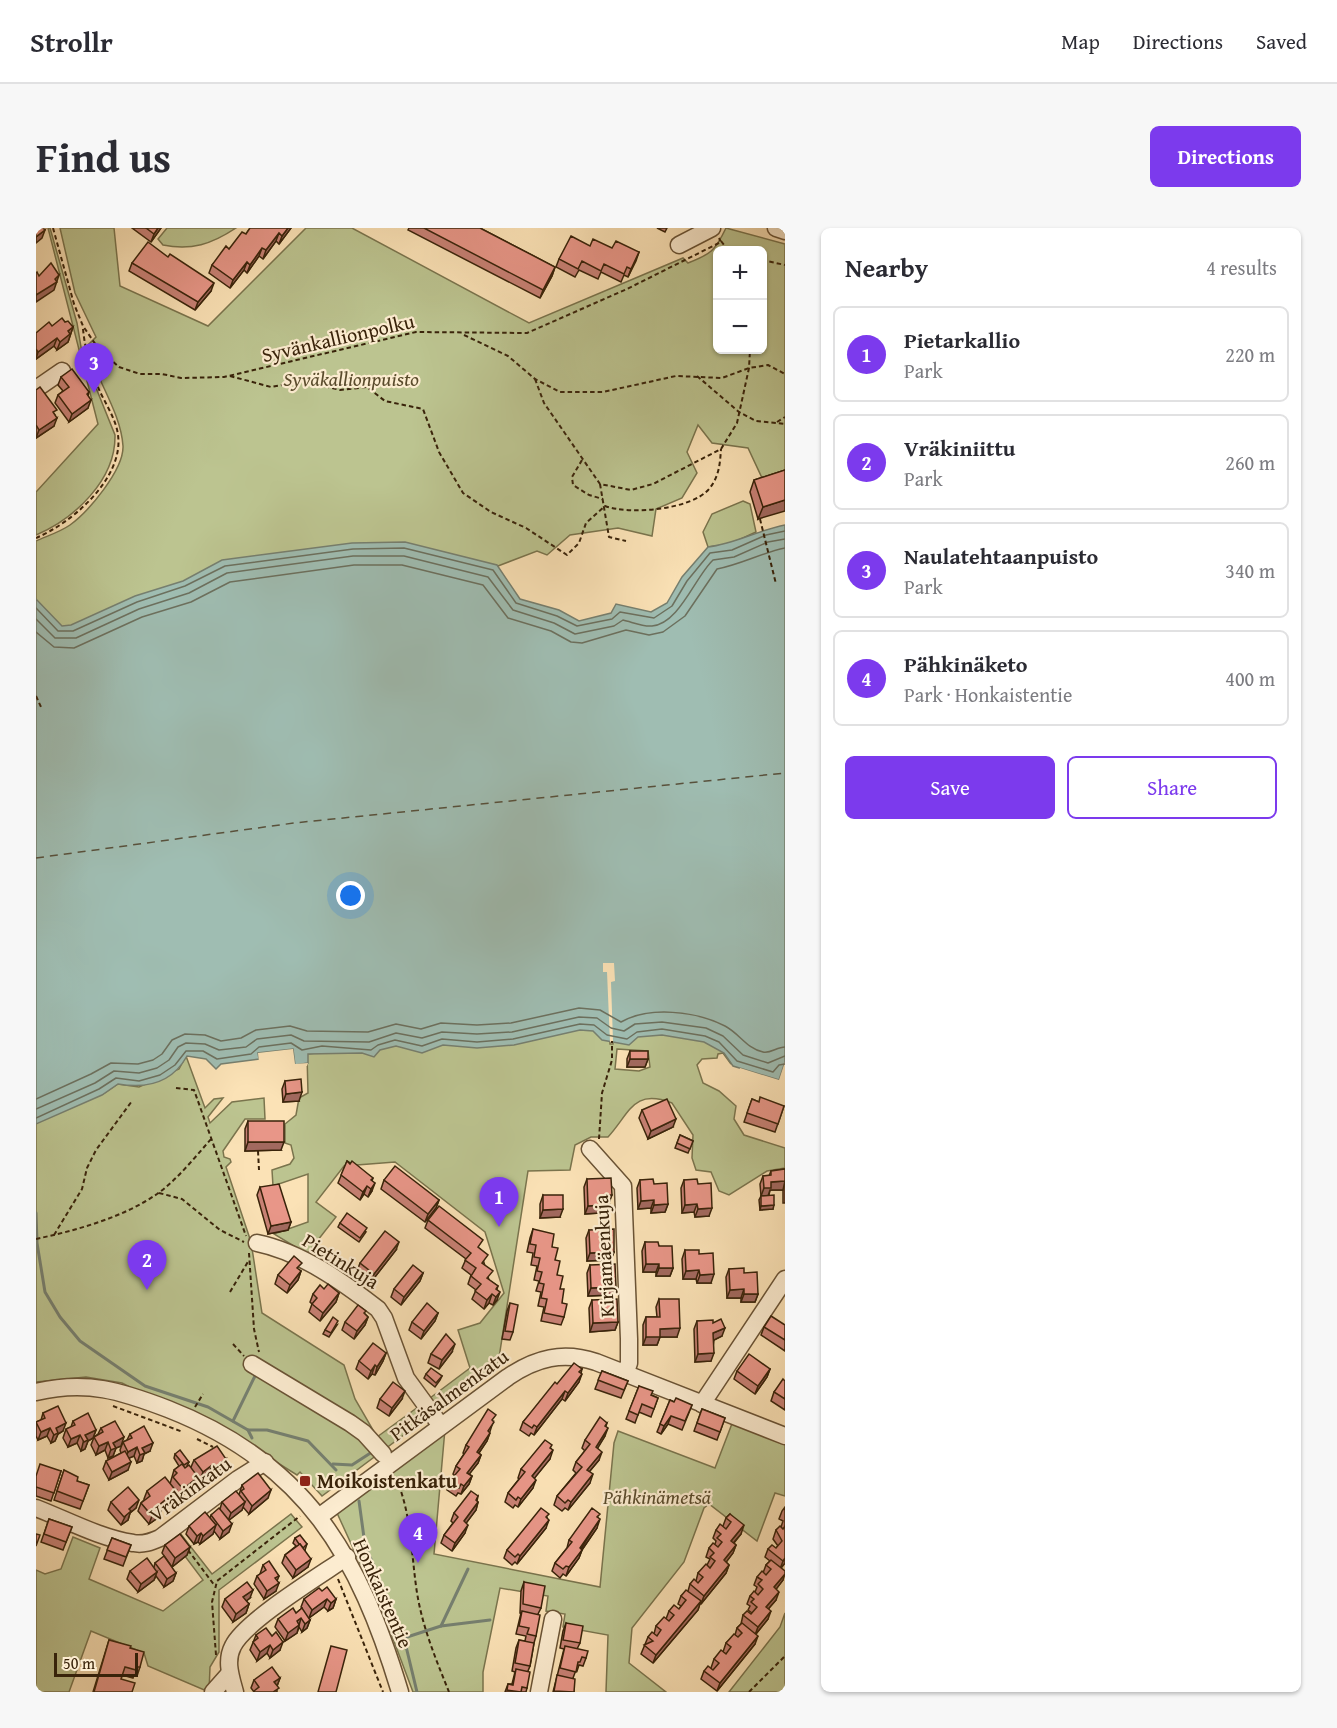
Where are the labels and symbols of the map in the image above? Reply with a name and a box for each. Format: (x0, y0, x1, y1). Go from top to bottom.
street label: Syvänkallionpolku (259, 306, 417, 369)
pin: 3 (74, 344, 114, 393)
park label: Syväkallionpuisto (283, 364, 419, 393)
your location (336, 881, 365, 910)
pin: 1 (480, 1178, 518, 1227)
street label: Kirjamäenkuja (586, 1193, 621, 1318)
street label: Pietinkuja (297, 1226, 386, 1296)
pin: 2 (128, 1240, 166, 1290)
street label: Pitkäsalmenkatu (383, 1341, 514, 1448)
street label: Vräkinkatu (143, 1449, 237, 1528)
place label: Moikoistenkatu (317, 1466, 458, 1495)
marker: Moikoistenkatu (298, 1474, 312, 1488)
park label: Pähkinämetsä (602, 1482, 712, 1511)
pin: 4 (398, 1514, 437, 1563)
street label: Honkaistentie (346, 1533, 421, 1652)
scale bar (54, 1650, 138, 1678)

